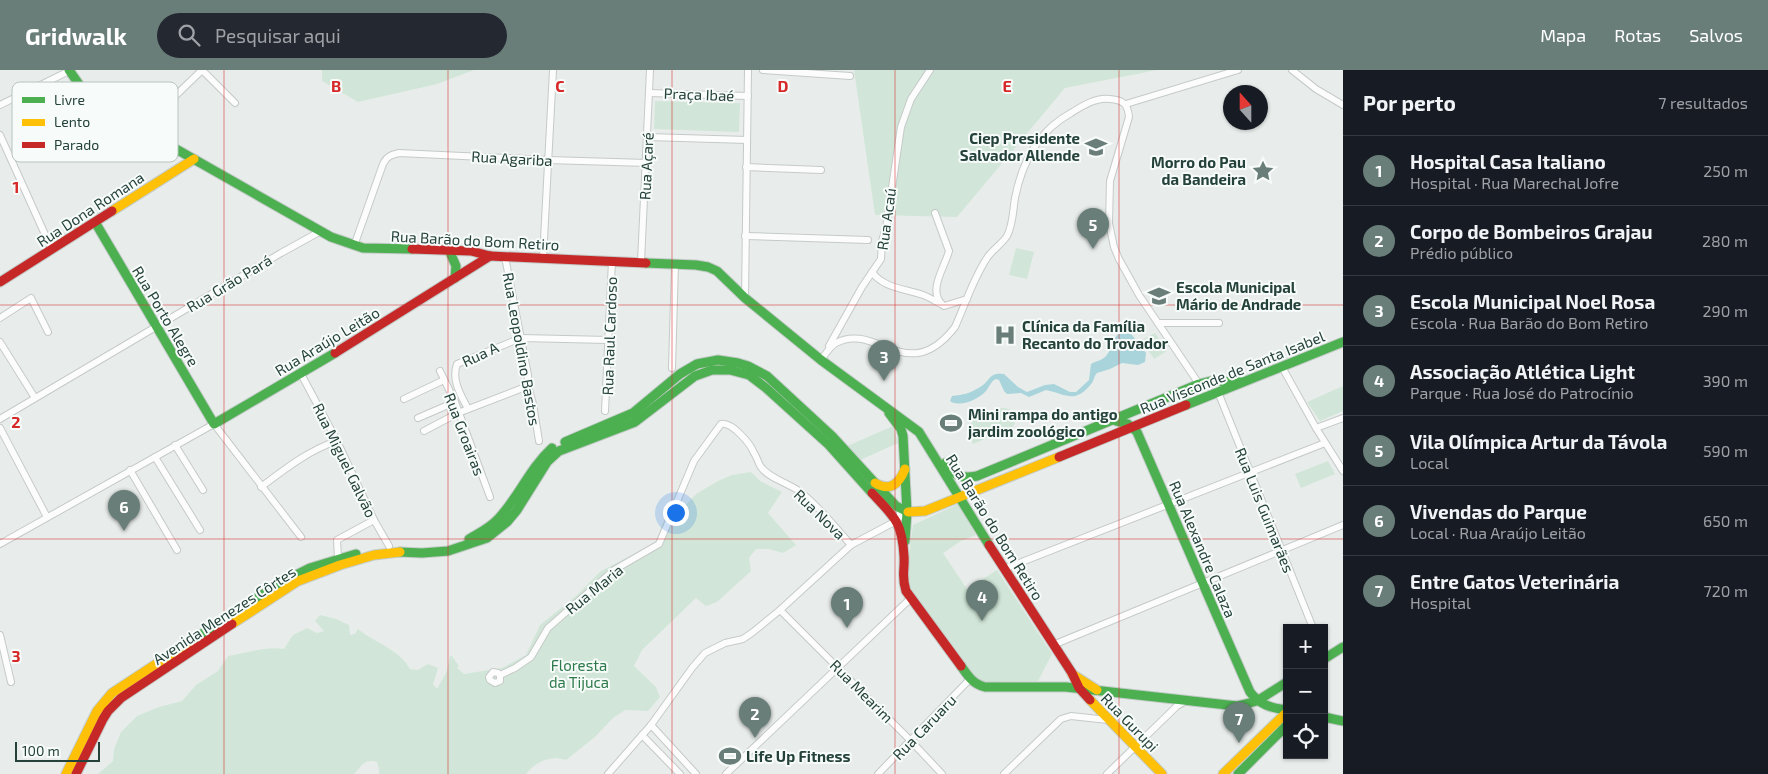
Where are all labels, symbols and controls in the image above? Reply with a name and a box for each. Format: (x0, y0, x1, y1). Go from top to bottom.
search box (157, 13, 507, 58)
text: Gridwalk (25, 21, 127, 50)
icon: search (175, 21, 203, 49)
text: Pesquisar aqui (215, 24, 341, 47)
text: Mapa (1540, 24, 1586, 46)
text: Rotas (1614, 24, 1661, 46)
text: Salvos (1689, 24, 1743, 46)
text: B (331, 76, 341, 95)
text: C (555, 76, 565, 95)
text: D (778, 76, 789, 95)
text: E (1002, 76, 1012, 95)
legend (12, 82, 178, 162)
street label: Praça Ibaé (663, 84, 735, 105)
north arrow (1223, 85, 1268, 130)
text: Por perto (1363, 90, 1456, 115)
text: Livre (54, 91, 85, 108)
text: 7 resultados (1658, 93, 1748, 112)
text: Lento (54, 113, 90, 130)
place label: Ciep Presidente Salvador Allende (960, 129, 1080, 164)
street label: Rua Açaré (635, 132, 658, 200)
school or university icon: Ciep Presidente Salvador Allende (1083, 134, 1109, 160)
text: Parado (54, 136, 99, 153)
street label: Rua Agariba (471, 147, 553, 169)
text: Hospital Casa Italiano (1410, 150, 1606, 173)
place label: Morro do Pau da Bandeira (1151, 153, 1246, 188)
place icon: Morro do Pau da Bandeira (1250, 158, 1276, 184)
text: 1 (1376, 161, 1382, 180)
text: 250 m (1703, 161, 1748, 180)
street label: Rua Dona Romana (33, 168, 147, 250)
text: Hospital · Rua Marechal Jofre (1410, 173, 1619, 192)
text: 1 (13, 177, 19, 196)
street label: Rua Acaú (873, 187, 899, 251)
pin: 5 (1077, 208, 1109, 249)
text: Corpo de Bombeiros Grajau (1410, 220, 1653, 243)
street label: Rua Barão do Bom Retiro (390, 227, 560, 253)
text: 2 (1374, 231, 1384, 250)
text: 280 m (1702, 231, 1748, 250)
text: Prédio público (1410, 243, 1513, 262)
street label: Rua Grão Pará (183, 251, 275, 315)
street label: Rua Porto Alegre (129, 262, 203, 370)
street label: Rua Leopoldino Bastos (500, 271, 544, 427)
street label: Rua Raul Cardoso (598, 276, 620, 396)
place label: Escola Municipal Mário de Andrade (1176, 278, 1301, 313)
school or university icon: Escola Municipal Mário de Andrade (1146, 283, 1172, 309)
text: Escola Municipal Noel Rosa (1410, 290, 1655, 313)
text: 3 (1374, 301, 1384, 320)
text: 290 m (1703, 301, 1748, 320)
street label: Rua Araújo Leitão (271, 303, 383, 380)
text: Escola · Rua Barão do Bom Retiro (1410, 313, 1648, 332)
place label: Clínica da Família Recanto do Trovador (1022, 317, 1169, 352)
hospital icon: Clínica da Família Recanto do Trovador (992, 322, 1018, 348)
street label: Rua Visconde de Santa Isabel (1137, 326, 1327, 417)
street label: Rua A (459, 337, 502, 370)
pin: 3 (868, 340, 900, 381)
text: Associação Atlética Light (1410, 360, 1635, 383)
text: 4 (1374, 371, 1384, 390)
text: 390 m (1703, 371, 1748, 390)
text: Parque · Rua José do Patrocínio (1410, 383, 1634, 402)
street label: Rua Groairas (441, 390, 489, 478)
street label: Rua Miguel Galvão (309, 400, 381, 520)
place label: Mini rampa do antigo jardim zoológico (968, 405, 1118, 440)
sports icon: Mini rampa do antigo jardim zoológico (938, 410, 964, 436)
text: 2 (11, 412, 21, 431)
text: Vila Olímpica Artur da Távola (1410, 430, 1667, 453)
text: 5 (1375, 441, 1383, 460)
text: 590 m (1703, 441, 1748, 460)
street label: Rua Luis Guimarães (1232, 445, 1298, 575)
street label: Rua Barão do Bom Retiro (943, 451, 1047, 603)
text: Local (1410, 453, 1449, 472)
street label: Rua Alexandre Calaza (1166, 478, 1240, 620)
street label: Rua Nova (791, 485, 849, 543)
pin: 6 (108, 490, 140, 531)
your location (663, 500, 689, 526)
text: Vivendas do Parque (1410, 500, 1587, 523)
text: 6 (1374, 511, 1384, 530)
text: 650 m (1703, 511, 1748, 530)
text: Local · Rua Araújo Leitão (1410, 523, 1586, 542)
street label: Rua Maria (562, 560, 626, 618)
street label: Avenida Menezes Côrtes (149, 562, 299, 668)
text: Entre Gatos Veterinária (1410, 570, 1619, 593)
pin: 4 (966, 580, 998, 621)
text: 7 (1375, 581, 1383, 600)
text: 720 m (1704, 581, 1748, 600)
pin: 1 (831, 587, 863, 628)
text: Hospital (1410, 593, 1471, 612)
map controls (1283, 624, 1328, 759)
button: + (1283, 624, 1328, 669)
text: 3 (11, 646, 21, 665)
park label: Floresta da Tijuca (549, 656, 609, 692)
street label: Rua Mearim (827, 656, 897, 726)
button: − (1283, 669, 1328, 714)
street label: Rua Gurupi (1098, 689, 1162, 755)
street label: Rua Caruaru (889, 691, 959, 763)
pin: 2 (739, 697, 771, 738)
pin: 7 (1223, 702, 1255, 743)
button: locate (1283, 714, 1328, 759)
scale bar (15, 739, 100, 762)
text: 100 m (22, 742, 60, 759)
sports icon: Life Up Fitness (717, 743, 743, 769)
place label: Life Up Fitness (746, 747, 850, 765)

